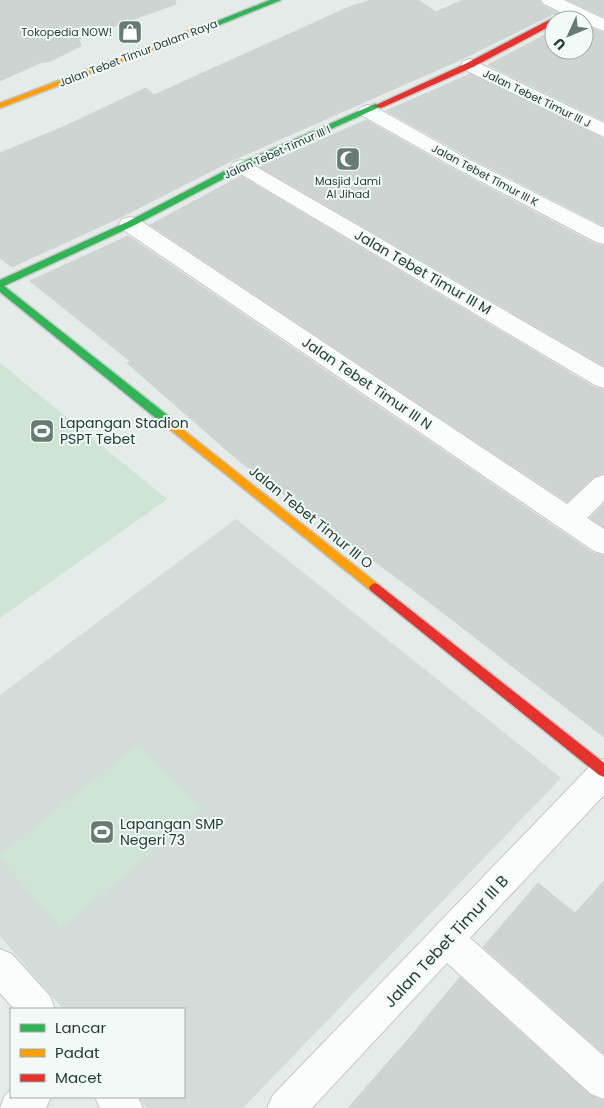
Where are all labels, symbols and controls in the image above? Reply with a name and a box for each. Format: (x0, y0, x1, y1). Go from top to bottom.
north arrow (544, 10, 594, 60)
street label: Jalan Tebet Timur Dalam Raya (56, 15, 220, 91)
shop icon: Tokopedia NOW! (117, 19, 143, 45)
place label: Tokopedia NOW! (21, 24, 112, 40)
text: U (549, 33, 570, 55)
street label: Jalan Tebet Timur III J (480, 65, 594, 131)
street label: Jalan Tebet Timur III I (221, 121, 333, 183)
street label: Jalan Tebet Timur III K (429, 140, 542, 210)
mosque icon: Masjid Jami Al Jihad (335, 146, 361, 172)
place label: Masjid Jami Al Jihad (315, 173, 381, 202)
street label: Jalan Tebet Timur III M (351, 225, 495, 319)
street label: Jalan Tebet Timur III N (298, 332, 436, 434)
place label: Lapangan Stadion PSPT Tebet (60, 413, 189, 449)
sports icon: Lapangan Stadion PSPT Tebet (29, 418, 55, 444)
street label: Jalan Tebet Timur III O (245, 461, 377, 573)
place label: Lapangan SMP Negeri 73 (120, 814, 223, 850)
sports icon: Lapangan SMP Negeri 73 (89, 819, 115, 845)
street label: Jalan Tebet Timur III B (379, 870, 514, 1013)
legend (10, 1008, 185, 1098)
text: Lancar (55, 1017, 106, 1038)
text: Padat (55, 1042, 100, 1063)
text: Macet (55, 1067, 102, 1088)

